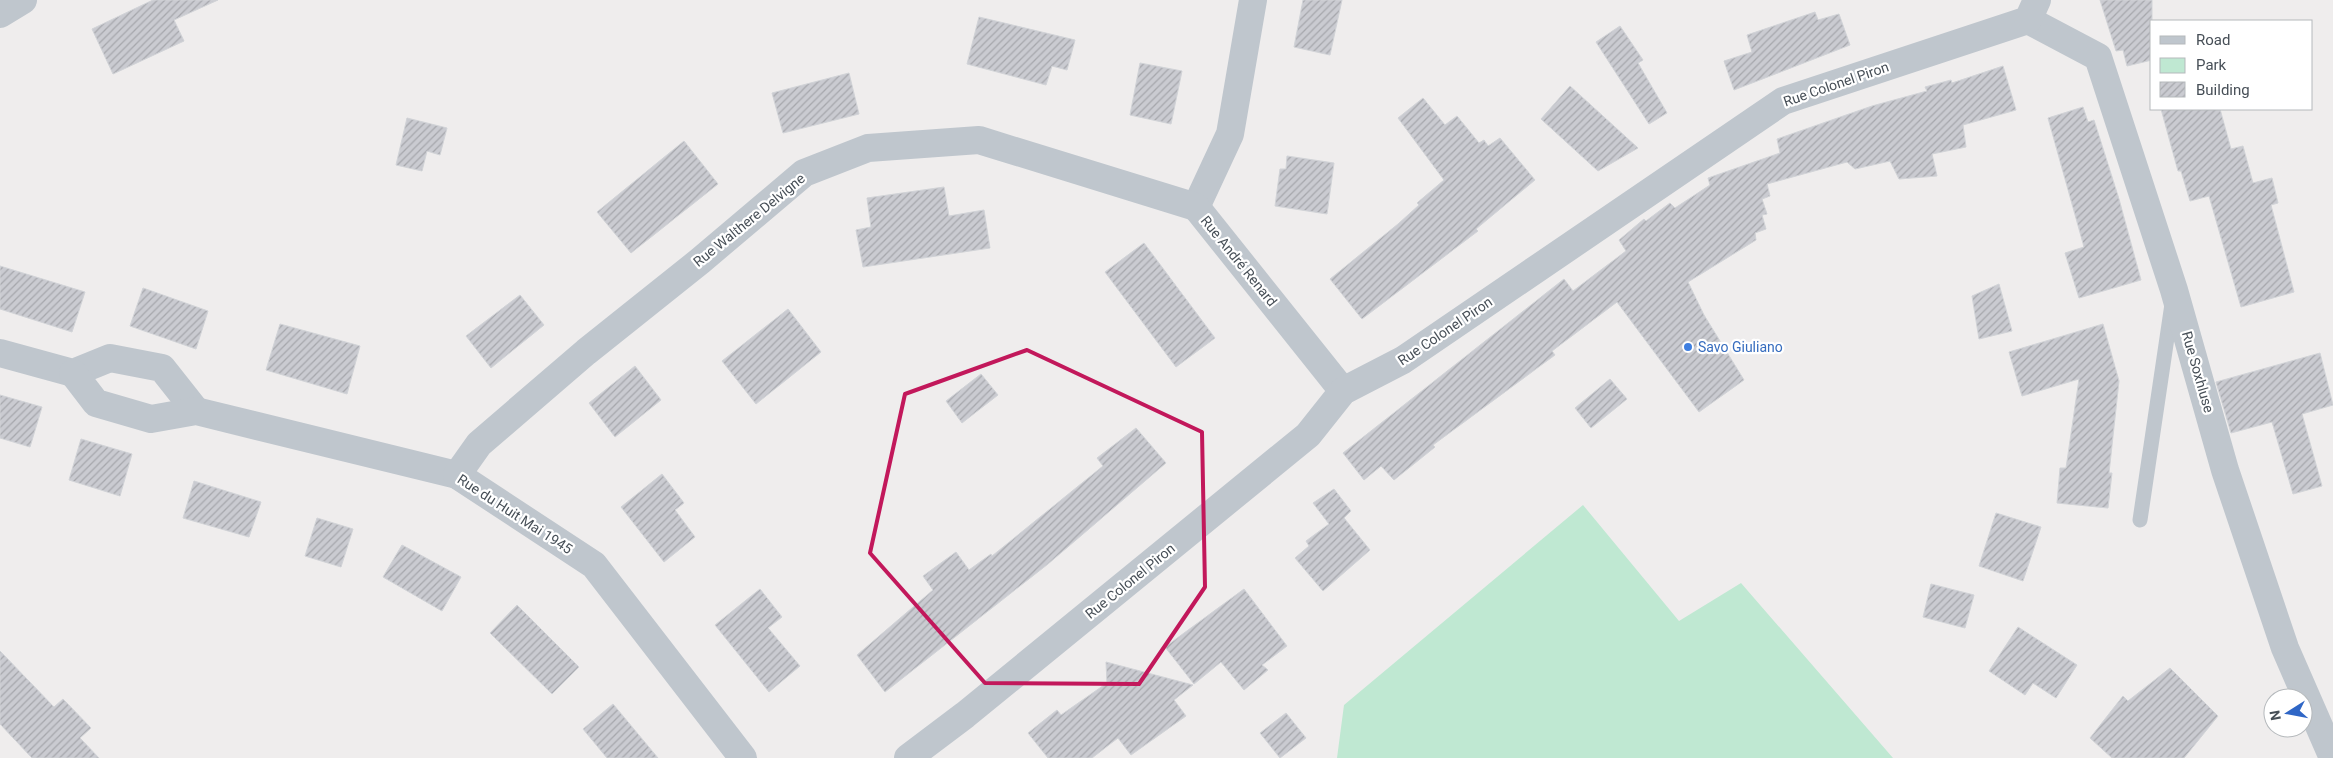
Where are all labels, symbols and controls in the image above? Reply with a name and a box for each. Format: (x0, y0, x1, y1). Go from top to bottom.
legend (2150, 20, 2313, 110)
text: Road (2196, 31, 2230, 49)
text: Park (2196, 56, 2227, 74)
street label: Rue Colonel Piron (1781, 58, 1891, 110)
text: Building (2196, 81, 2250, 99)
street label: Rue Walthere Delvigne (690, 170, 808, 270)
street label: Rue André Renard (1198, 213, 1280, 309)
street label: Rue Colonel Piron (1395, 294, 1495, 368)
street label: Rue Soxhluse (2179, 330, 2217, 414)
place label: Savo Giuliano (1698, 339, 1783, 355)
marker: Savo Giuliano (1682, 341, 1694, 353)
street label: Rue du Huit Mai 1945 (455, 471, 576, 557)
street label: Rue Colonel Piron (1082, 540, 1178, 622)
north arrow (2263, 688, 2313, 738)
text: N (2266, 709, 2284, 722)

